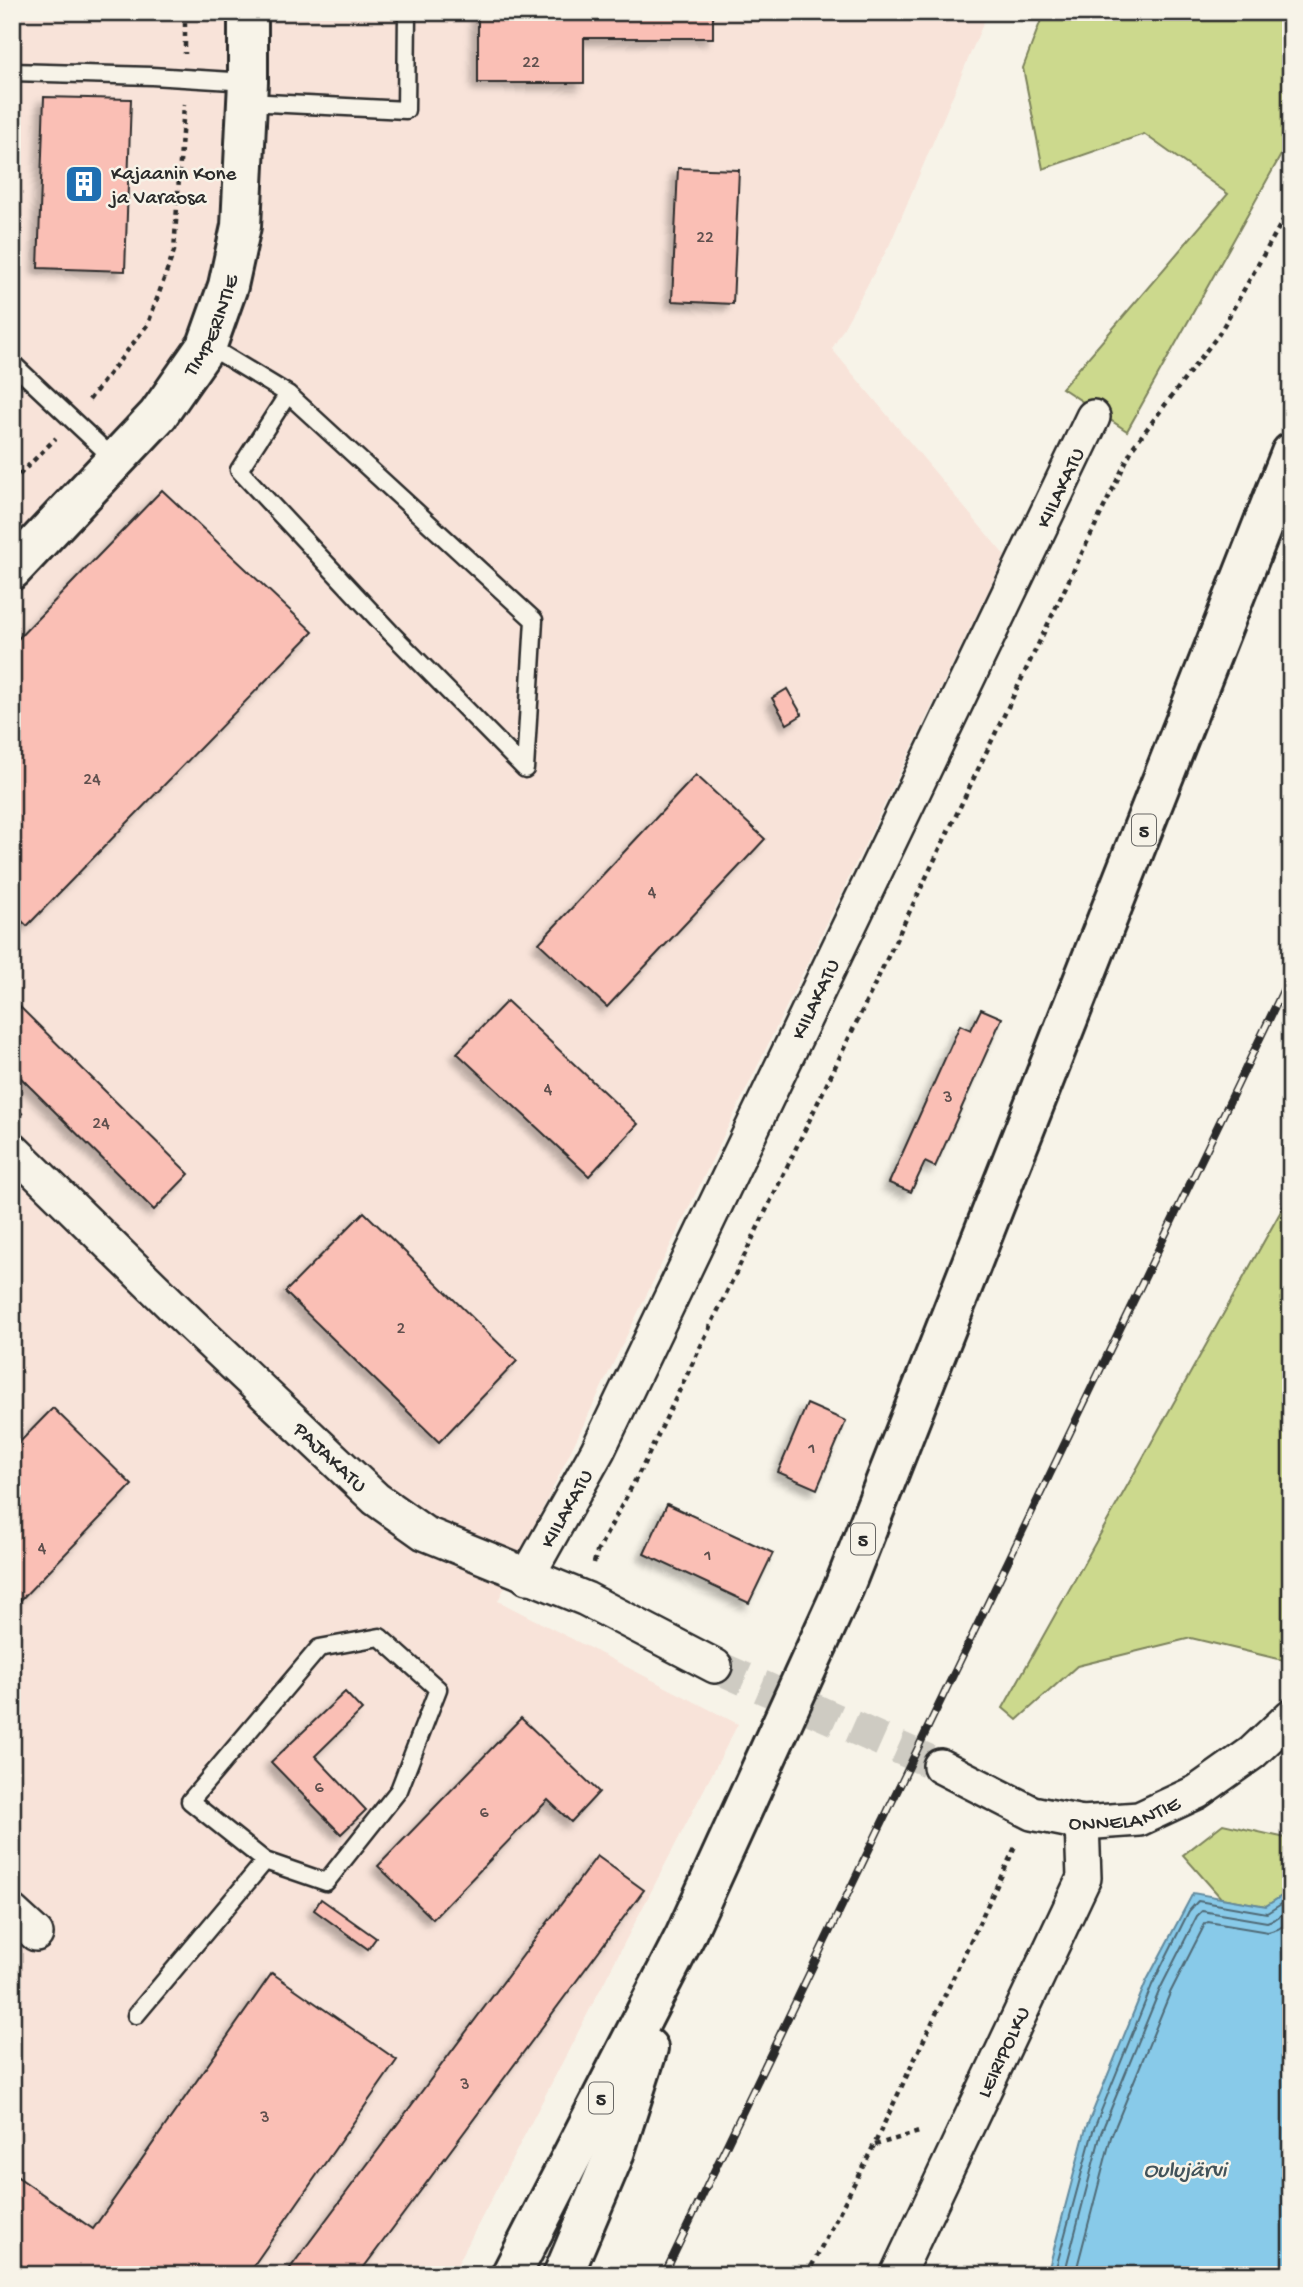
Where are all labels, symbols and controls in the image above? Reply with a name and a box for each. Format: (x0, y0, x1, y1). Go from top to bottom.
house number: 22 (522, 53, 540, 74)
building icon: Kajaanin Kone ja Varaosa (63, 163, 105, 205)
place label: Kajaanin Kone ja Varaosa (108, 163, 238, 212)
house number: 22 (696, 228, 714, 249)
street label: TIMPERINTIE (179, 272, 246, 383)
street label: KIILAKATU (1033, 445, 1092, 533)
house number: 24 (83, 770, 101, 791)
road number: 5 (1132, 814, 1156, 846)
house number: 4 (648, 883, 657, 904)
street label: KIILAKATU (788, 956, 847, 1044)
house number: 4 (544, 1080, 553, 1101)
house number: 3 (942, 1088, 953, 1109)
house number: 24 (92, 1114, 110, 1135)
house number: 2 (397, 1319, 406, 1340)
street label: PAJAKATU (286, 1418, 370, 1500)
house number: 1 (807, 1439, 816, 1460)
street label: KIILAKATU (537, 1466, 600, 1553)
road number: 5 (851, 1524, 875, 1554)
house number: 4 (38, 1539, 47, 1560)
house number: 1 (703, 1546, 712, 1567)
house number: 6 (314, 1778, 324, 1799)
street label: ONNELANTIE (1066, 1792, 1186, 1839)
house number: 6 (479, 1803, 489, 1824)
street label: LEIRIPOLKU (973, 2004, 1038, 2102)
house number: 3 (459, 2075, 470, 2096)
road number: 5 (589, 2082, 613, 2114)
house number: 3 (259, 2108, 270, 2129)
water label: Oulujärvi (1143, 2158, 1230, 2185)

